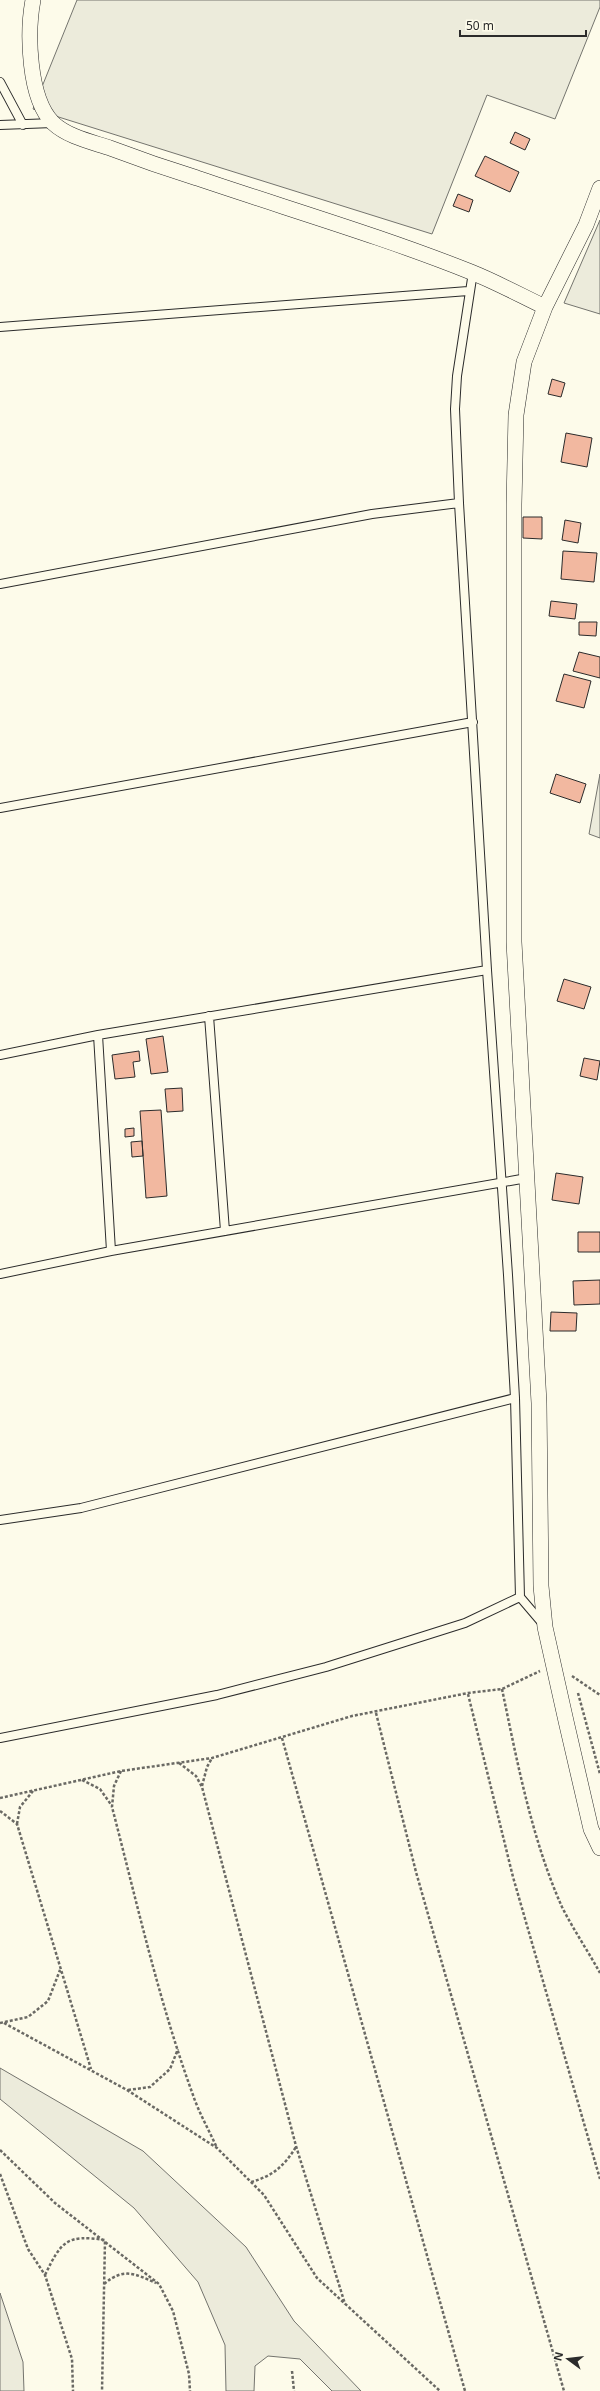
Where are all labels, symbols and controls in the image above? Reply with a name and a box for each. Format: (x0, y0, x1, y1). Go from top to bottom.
scale bar (460, 12, 586, 38)
text: 50 m (466, 17, 494, 34)
north arrow (548, 2339, 588, 2379)
text: N (549, 2350, 566, 2363)

